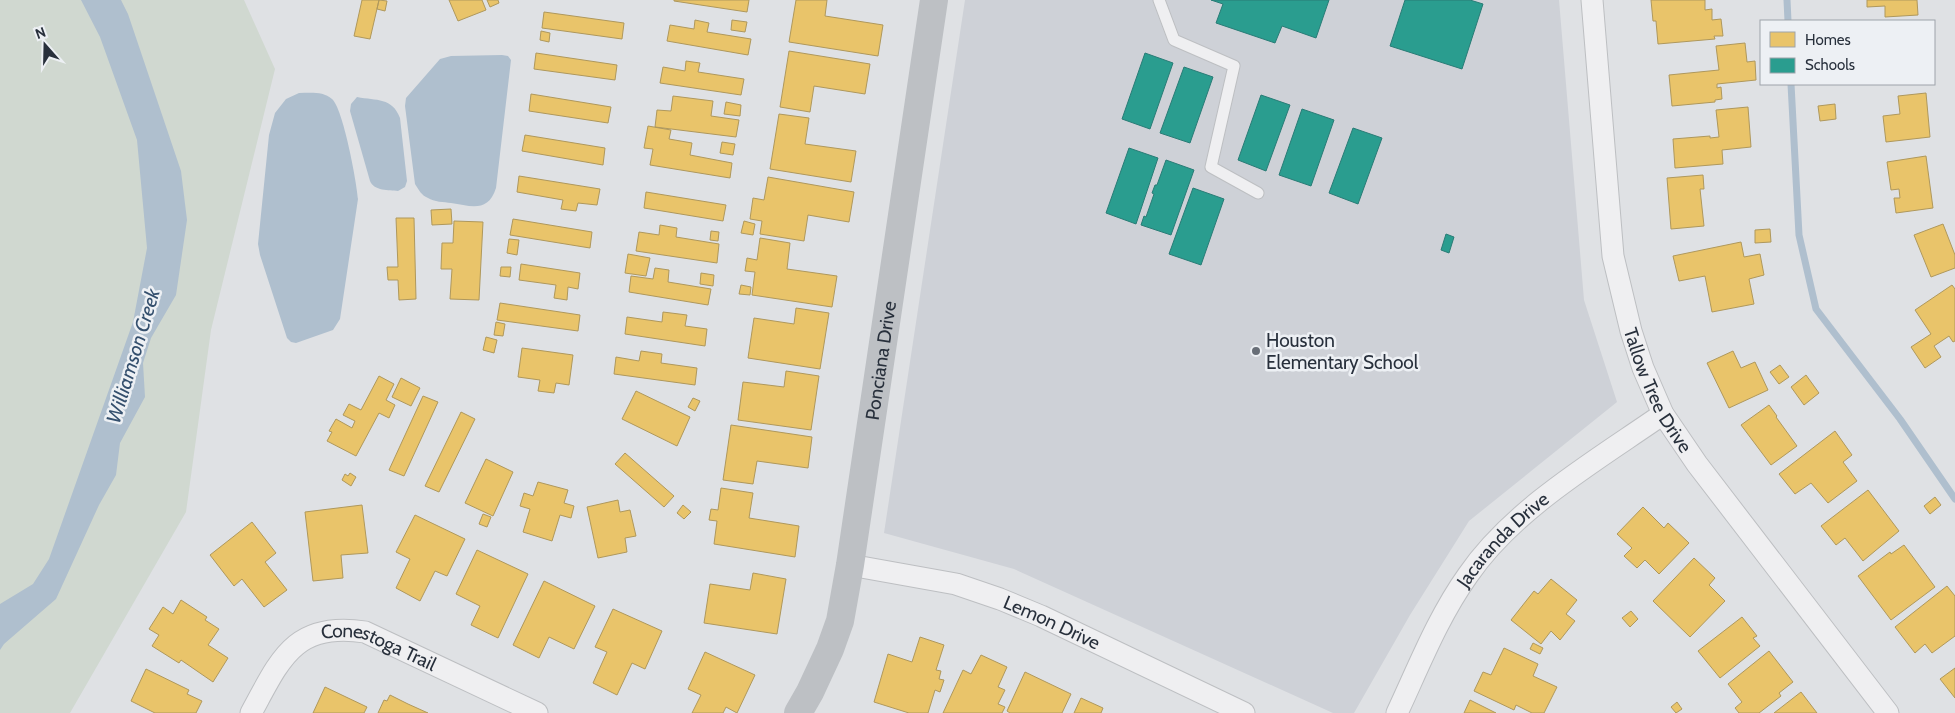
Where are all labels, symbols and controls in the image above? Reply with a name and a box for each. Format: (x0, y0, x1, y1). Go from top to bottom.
north arrow (20, 20, 70, 70)
legend (1760, 20, 1935, 85)
text: N (33, 23, 48, 43)
text: Homes (1805, 31, 1851, 49)
text: Schools (1805, 56, 1855, 74)
water label: Williamson Creek (101, 284, 165, 426)
street label: Ponciana Drive (861, 299, 901, 422)
street label: Tallow Tree Drive (1619, 325, 1697, 457)
place label: Houston Elementary School (1266, 329, 1419, 374)
marker: Houston Elementary School (1250, 345, 1262, 357)
street label: Jacaranda Drive (1451, 487, 1554, 593)
street label: Lemon Drive (1000, 591, 1104, 655)
street label: Conestoga Trail (319, 619, 440, 676)

